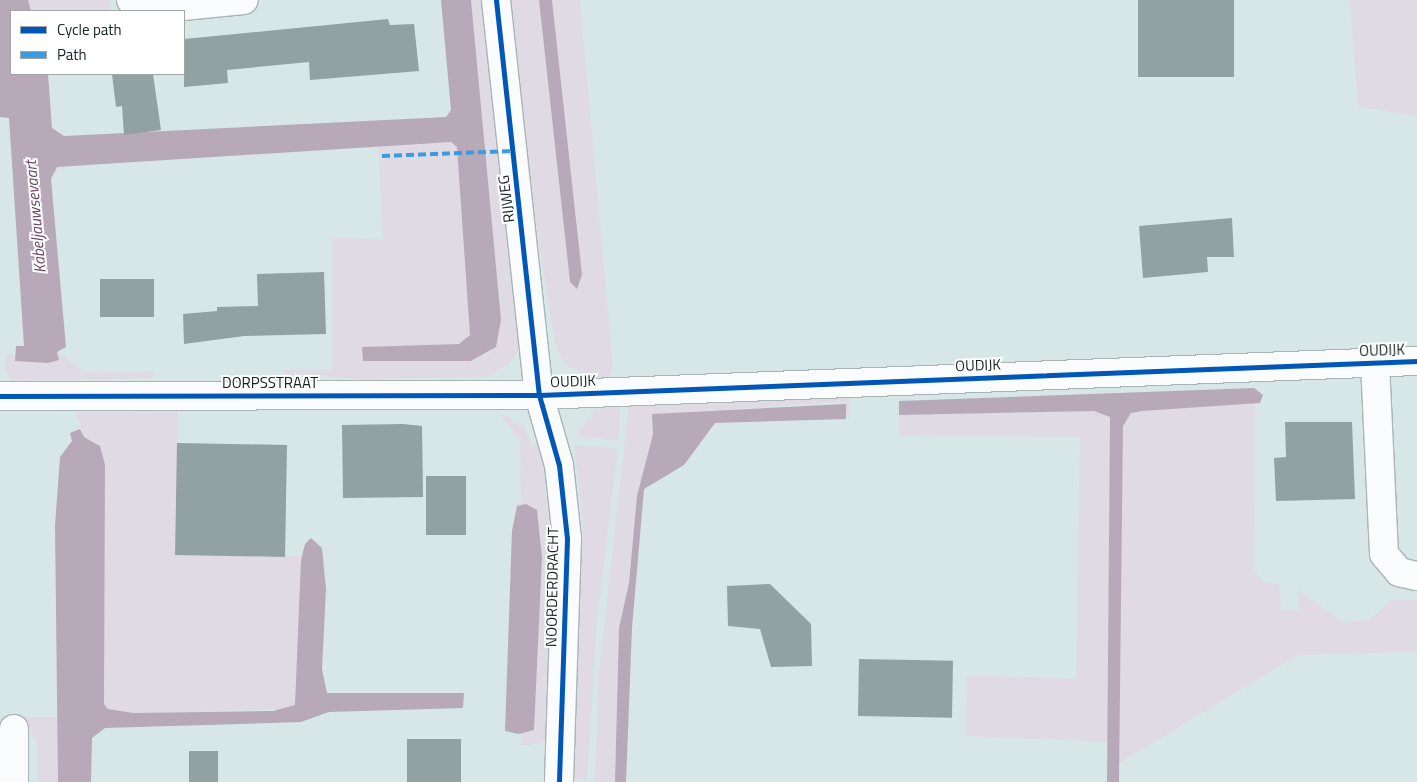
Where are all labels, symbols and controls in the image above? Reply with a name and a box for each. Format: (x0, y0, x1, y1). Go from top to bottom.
legend (10, 10, 185, 75)
text: Cycle path (57, 18, 122, 41)
text: Path (57, 43, 87, 66)
water label: Kabeljauwsevaart (21, 160, 49, 274)
street label: RIJWEG (494, 174, 518, 224)
street label: OUDIJK (1359, 340, 1405, 360)
street label: OUDIJK (955, 355, 1001, 375)
street label: OUDIJK (550, 371, 596, 391)
street label: DORPSSTRAAT (222, 374, 318, 392)
street label: NOORDERDRACHT (542, 527, 562, 647)

